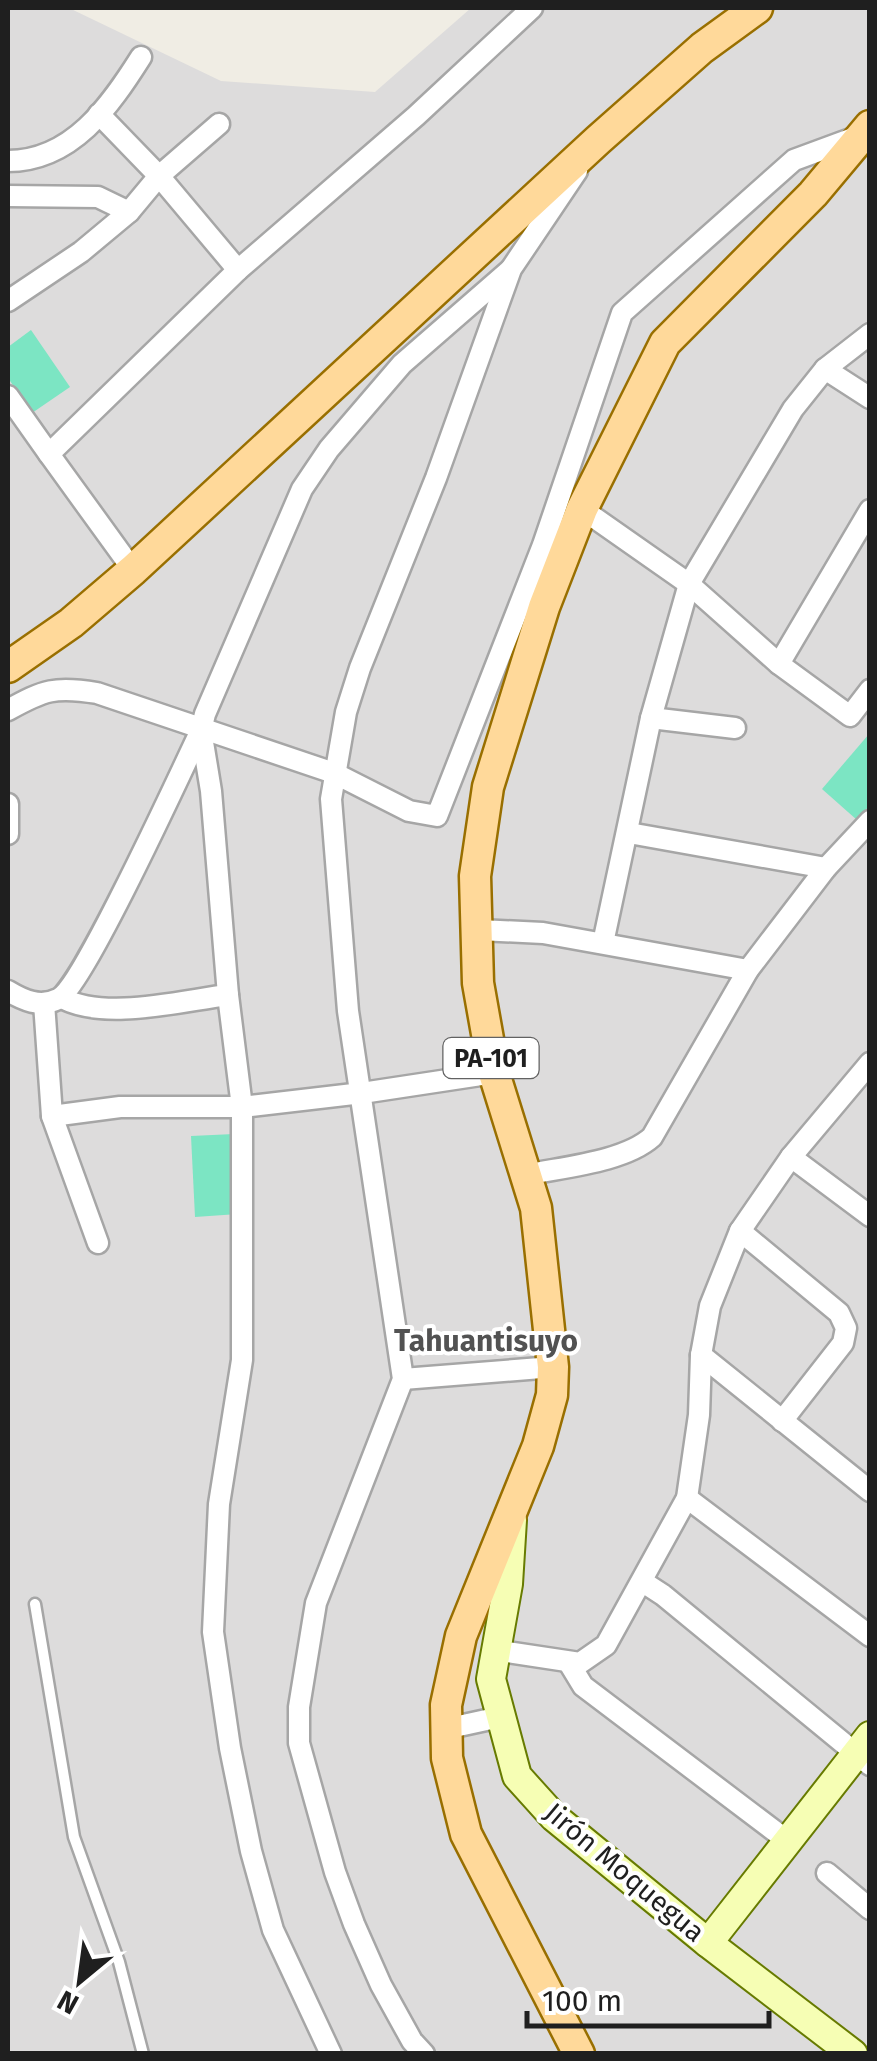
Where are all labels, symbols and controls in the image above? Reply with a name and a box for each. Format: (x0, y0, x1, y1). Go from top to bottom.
road number: PA-101 (444, 1038, 538, 1078)
district label: Tahuantisuyo (394, 1323, 578, 1359)
street label: Jirón Moquegua (538, 1796, 711, 1949)
north arrow (30, 1931, 130, 2031)
scale bar (527, 1966, 770, 2028)
text: N (52, 1983, 84, 2021)
text: 100 m (542, 1983, 622, 2019)

